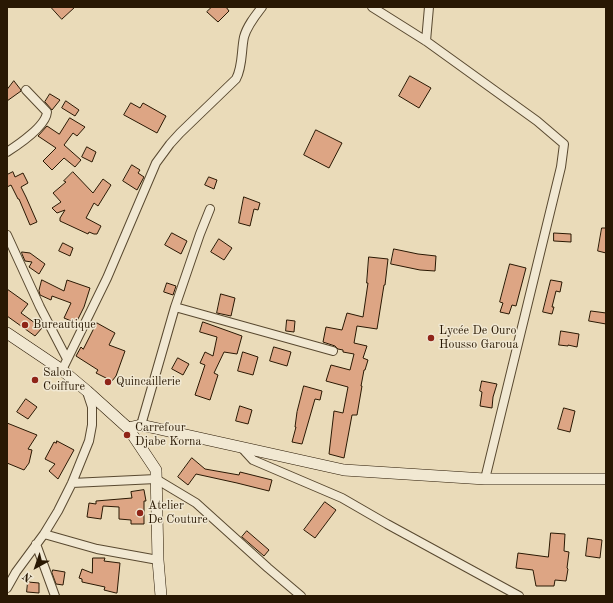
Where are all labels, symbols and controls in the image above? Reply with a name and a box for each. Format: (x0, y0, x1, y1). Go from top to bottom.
place label: Bureautique (33, 318, 96, 332)
marker: Bureautique (20, 320, 30, 330)
place label: Lycée De Ouro Housso Garoua (439, 324, 518, 352)
marker: Lycée De Ouro Housso Garoua (426, 333, 436, 343)
place label: Salon Coiffure (43, 366, 85, 394)
marker: Salon Coiffure (30, 375, 40, 385)
place label: Quincaillerie (116, 375, 181, 389)
marker: Quincaillerie (103, 377, 113, 387)
place label: Carrefour Djabe Korna (135, 421, 202, 449)
marker: Carrefour Djabe Korna (122, 430, 132, 440)
place label: Atelier De Couture (148, 499, 208, 527)
marker: Atelier De Couture (135, 508, 145, 518)
north arrow (16, 547, 56, 587)
text: N (21, 570, 35, 583)

